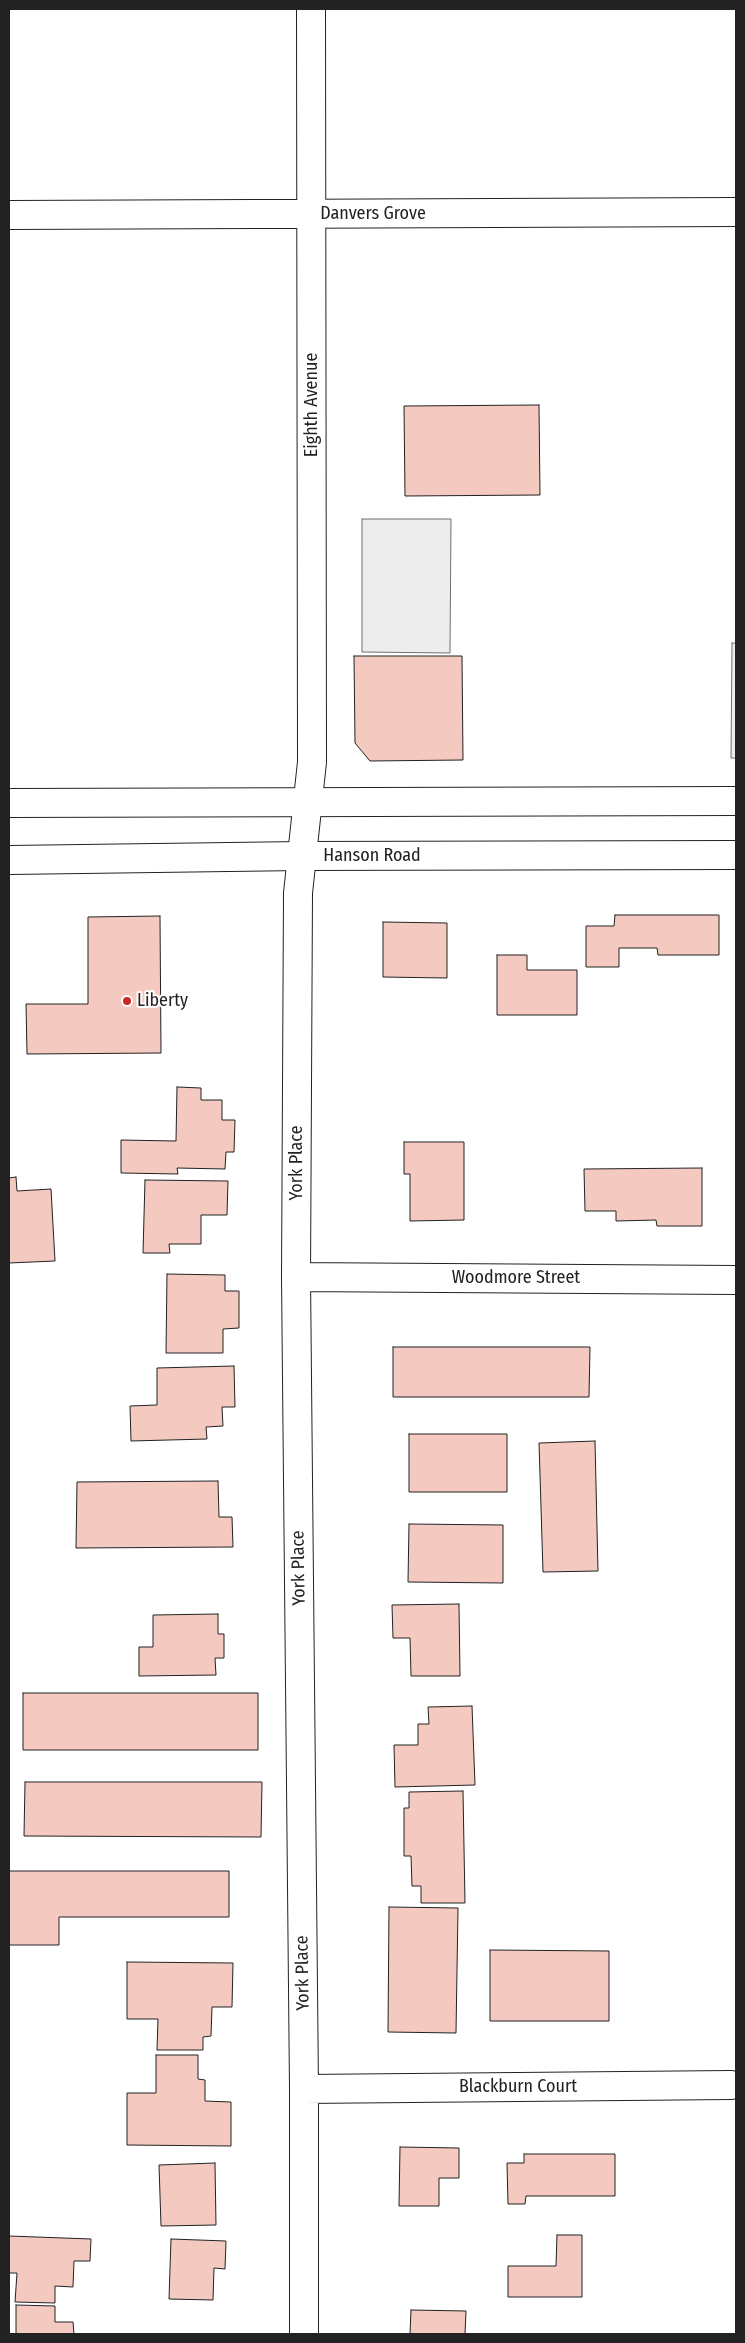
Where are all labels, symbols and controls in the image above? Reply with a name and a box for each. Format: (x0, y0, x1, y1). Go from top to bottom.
street label: Danvers Grove (320, 203, 426, 225)
street label: Eighth Avenue (301, 353, 323, 457)
street label: Hanson Road (323, 845, 421, 867)
place label: Liberty (137, 990, 188, 1012)
marker: Liberty (121, 995, 133, 1007)
street label: York Place (286, 1125, 308, 1201)
street label: Woodmore Street (452, 1267, 580, 1289)
street label: York Place (288, 1530, 310, 1606)
street label: York Place (292, 1935, 314, 2011)
street label: Blackburn Court (459, 2076, 577, 2098)

